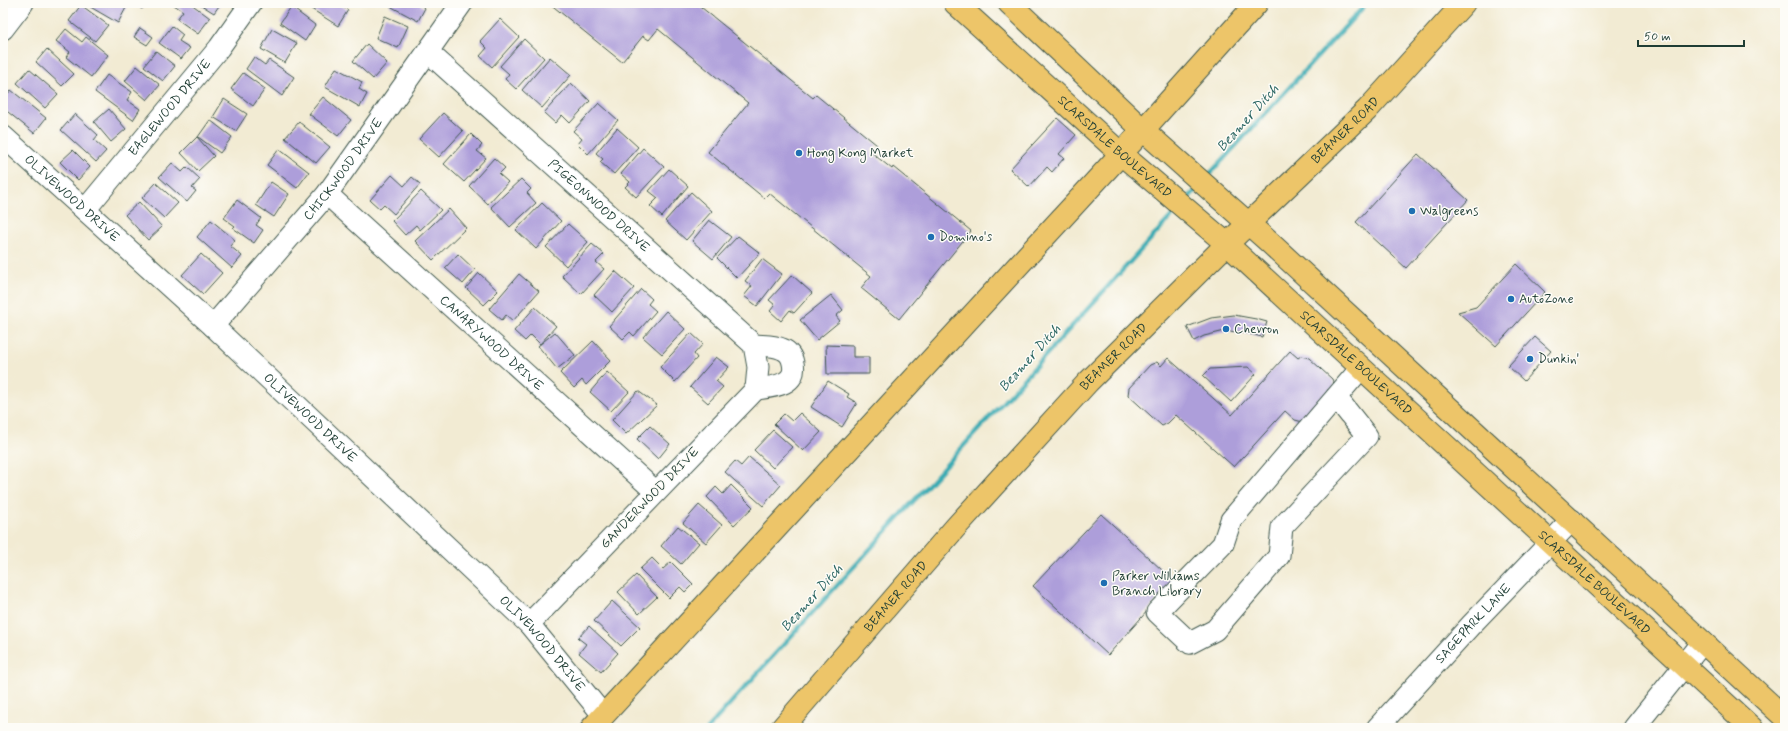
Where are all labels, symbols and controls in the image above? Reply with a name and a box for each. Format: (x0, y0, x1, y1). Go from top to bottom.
scale bar (1638, 22, 1744, 48)
text: 50 m (1644, 29, 1671, 45)
street label: EAGLEWOOD DRIVE (125, 55, 215, 160)
water label: Beamer Ditch (1213, 80, 1283, 155)
street label: SCARSDALE BOULEVARD (1054, 92, 1175, 202)
street label: BEAMER ROAD (1308, 93, 1383, 167)
street label: CHICKWOOD DRIVE (300, 115, 387, 224)
place label: Hong Kong Market (807, 145, 914, 163)
marker: Hong Kong Market (794, 148, 804, 158)
street label: OLIVEWOOD DRIVE (21, 151, 123, 246)
street label: PIGEONWOOD DRIVE (545, 156, 654, 256)
place label: Walgreens (1420, 203, 1478, 221)
marker: Walgreens (1407, 206, 1417, 216)
place label: Domino's (939, 229, 993, 246)
marker: Domino's (926, 232, 936, 242)
place label: AutoZone (1519, 291, 1574, 308)
street label: CANARYWOOD DRIVE (436, 292, 547, 395)
marker: AutoZone (1506, 294, 1516, 304)
street label: SCARSDALE BOULEVARD (1296, 307, 1416, 419)
street label: BEAMER ROAD (1076, 319, 1151, 394)
water label: Beamer Ditch (995, 320, 1065, 395)
place label: Chevron (1234, 321, 1279, 338)
marker: Chevron (1221, 324, 1231, 334)
place label: Dunkin' (1538, 351, 1579, 368)
marker: Dunkin' (1525, 354, 1535, 364)
street label: OLIVEWOOD DRIVE (260, 370, 361, 466)
street label: GANDERWOOD DRIVE (597, 444, 703, 552)
street label: SCARSDALE BOULEVARD (1534, 526, 1654, 639)
street label: BEAMER ROAD (860, 557, 931, 636)
water label: Beamer Ditch (777, 560, 847, 635)
place label: Parker Williams Branch Library (1112, 568, 1202, 600)
marker: Parker Williams Branch Library (1099, 578, 1109, 588)
street label: SAGEPARK LANE (1432, 580, 1515, 667)
street label: OLIVEWOOD DRIVE (496, 592, 589, 695)

